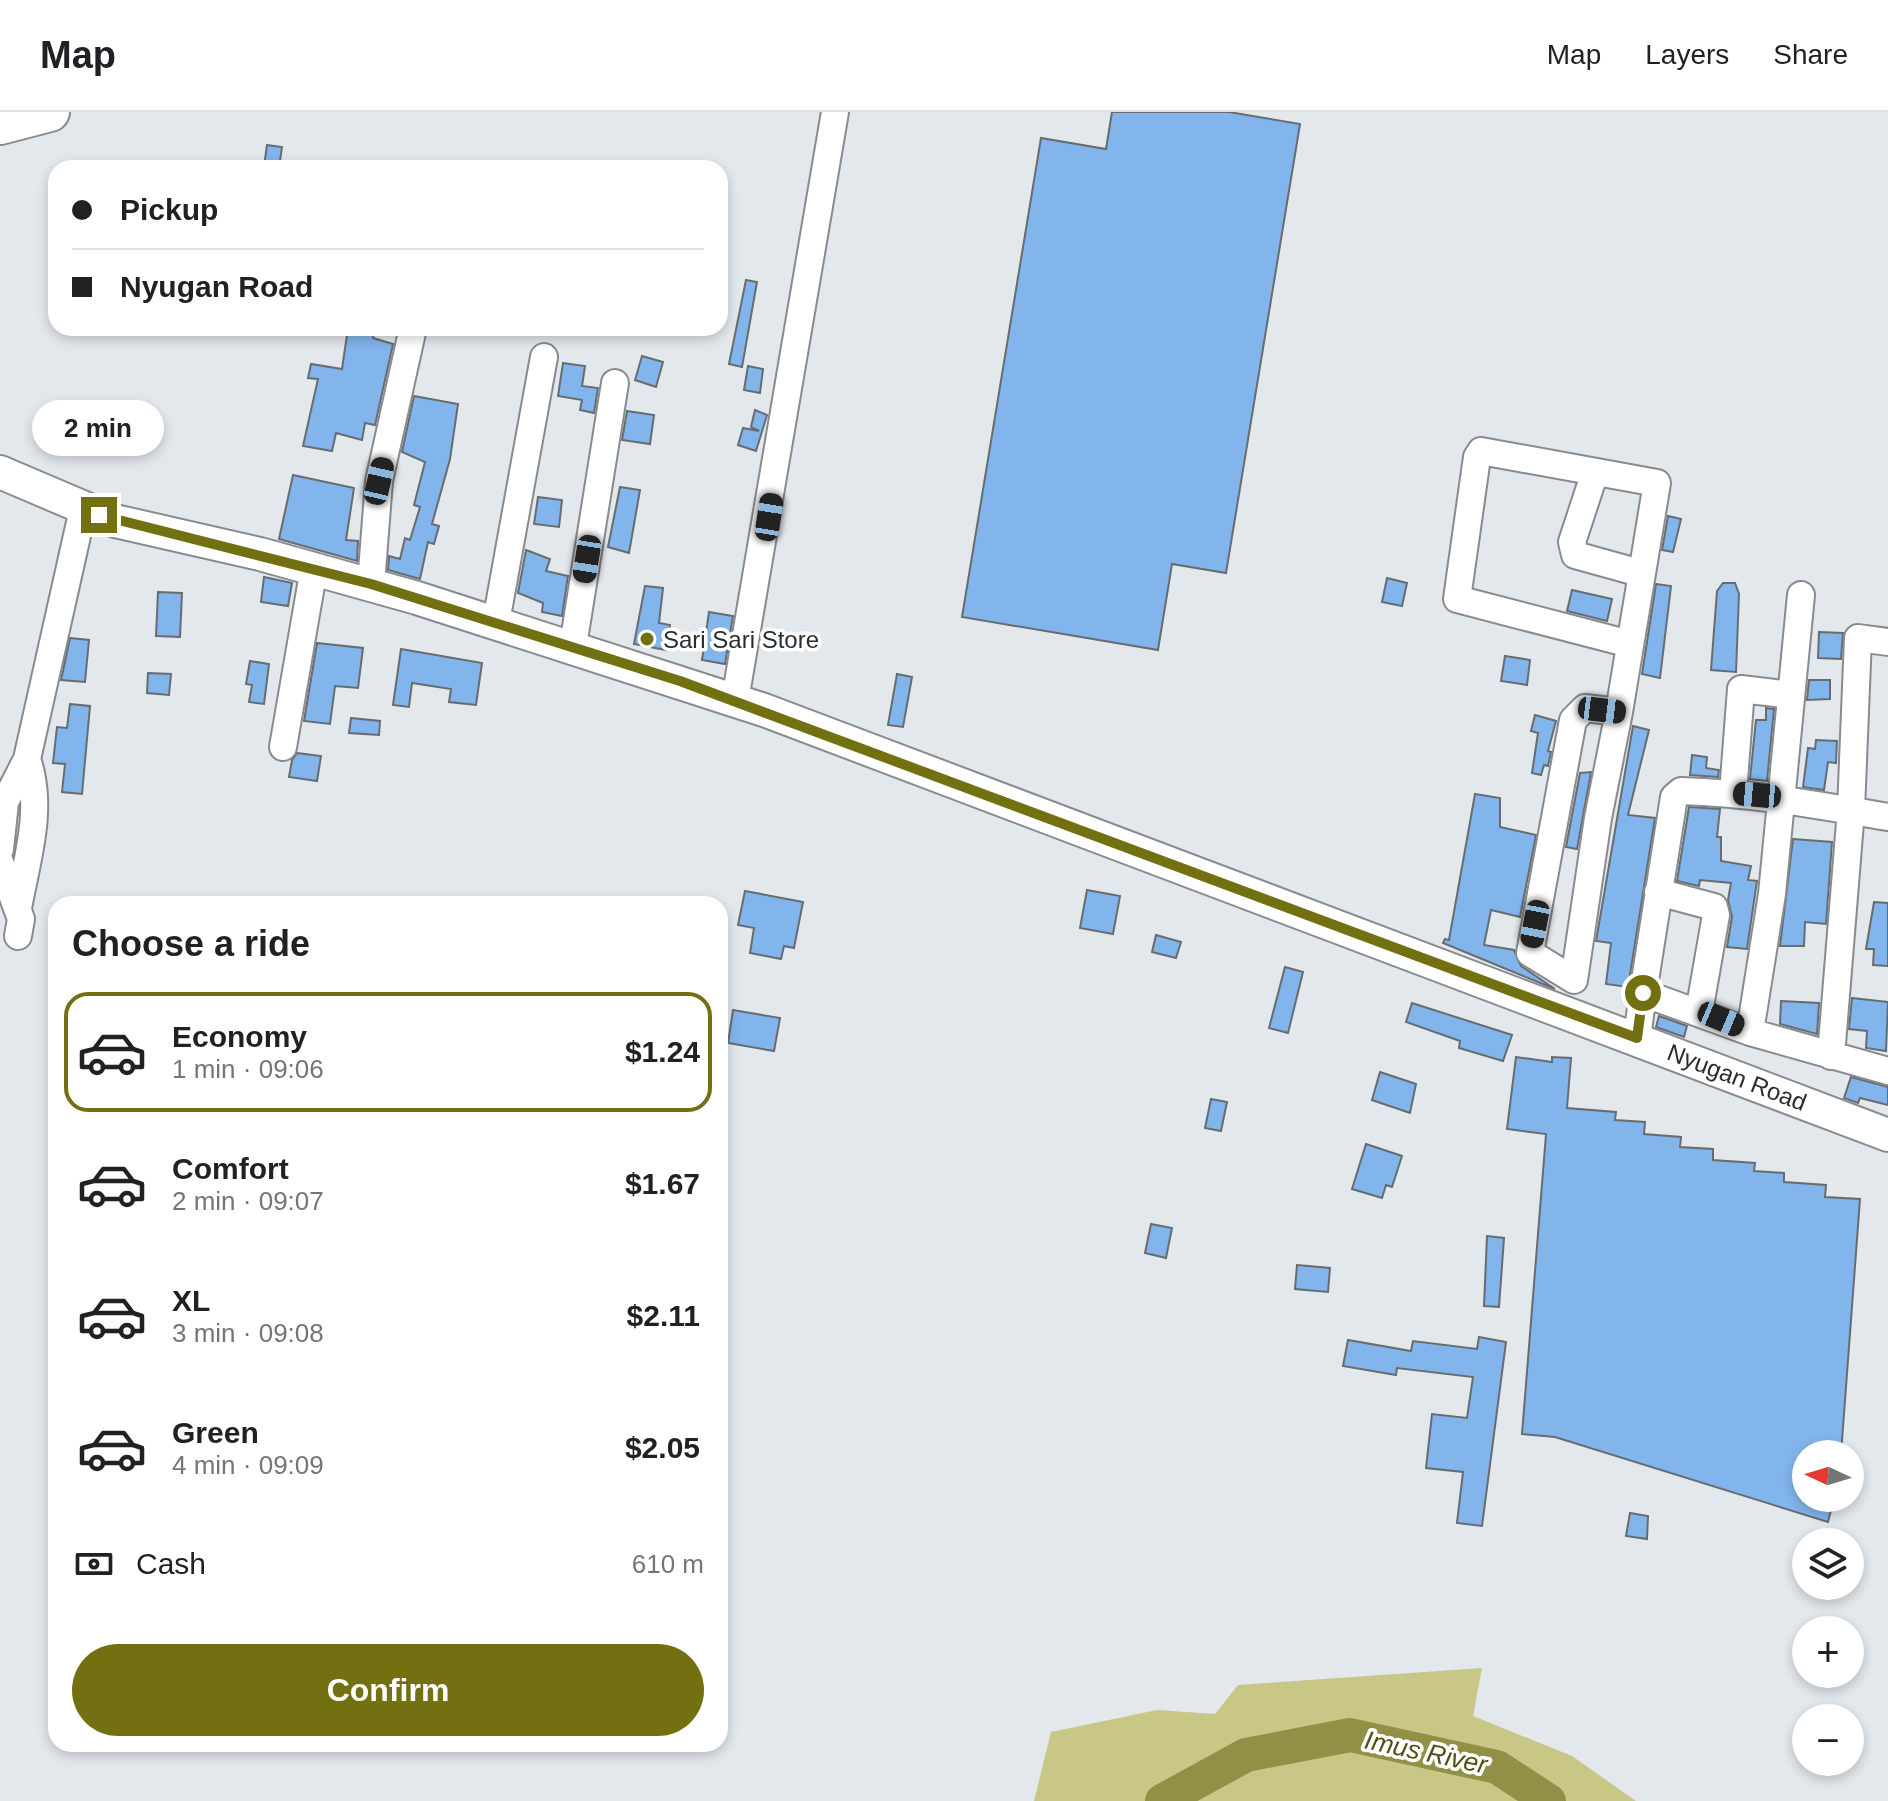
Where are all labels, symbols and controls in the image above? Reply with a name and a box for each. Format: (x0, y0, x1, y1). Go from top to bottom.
text: Map (40, 34, 116, 76)
text: Map (1547, 39, 1601, 70)
text: Layers (1645, 39, 1729, 70)
text: Share (1773, 39, 1848, 70)
text: Pickup (120, 193, 218, 226)
text: Nyugan Road (120, 270, 313, 303)
callout: 2 min (33, 399, 165, 455)
text: 2 min (64, 413, 132, 443)
car (362, 455, 396, 507)
car (753, 491, 785, 543)
route end (81, 497, 117, 533)
car (571, 533, 603, 585)
place label: Sari Sari Store (663, 626, 819, 653)
marker: Sari Sari Store (638, 630, 656, 648)
car (1577, 695, 1627, 725)
car (1732, 781, 1782, 809)
car (1519, 898, 1551, 950)
text: Choose a ride (72, 923, 310, 964)
route start (1625, 975, 1661, 1011)
car (1694, 999, 1748, 1039)
icon: car (76, 1016, 148, 1088)
text: Economy (172, 1020, 307, 1053)
text: $1.24 (625, 1035, 700, 1068)
street label: Nyugan Road (1664, 1038, 1810, 1116)
text: 1 min · 09:06 (172, 1054, 324, 1084)
icon: car (76, 1148, 148, 1220)
text: Comfort (172, 1152, 289, 1185)
text: $1.67 (625, 1167, 700, 1200)
text: 2 min · 09:07 (172, 1186, 324, 1216)
icon: car (76, 1280, 148, 1352)
text: XL (172, 1284, 210, 1317)
text: $2.11 (627, 1299, 700, 1332)
text: 3 min · 09:08 (172, 1318, 324, 1348)
icon: car (76, 1412, 148, 1484)
text: Green (172, 1416, 259, 1449)
text: $2.05 (625, 1431, 700, 1464)
north arrow (1792, 1440, 1864, 1512)
map controls (1792, 1440, 1864, 1776)
text: 4 min · 09:09 (172, 1450, 324, 1480)
button: layers (1792, 1528, 1864, 1600)
icon: cash (72, 1542, 116, 1586)
text: Cash (136, 1547, 206, 1580)
text: 610 m (632, 1549, 704, 1579)
button: + (1792, 1616, 1864, 1688)
button: Confirm (72, 1644, 704, 1736)
button: − (1792, 1704, 1864, 1776)
water label: Imus River (1362, 1724, 1491, 1780)

